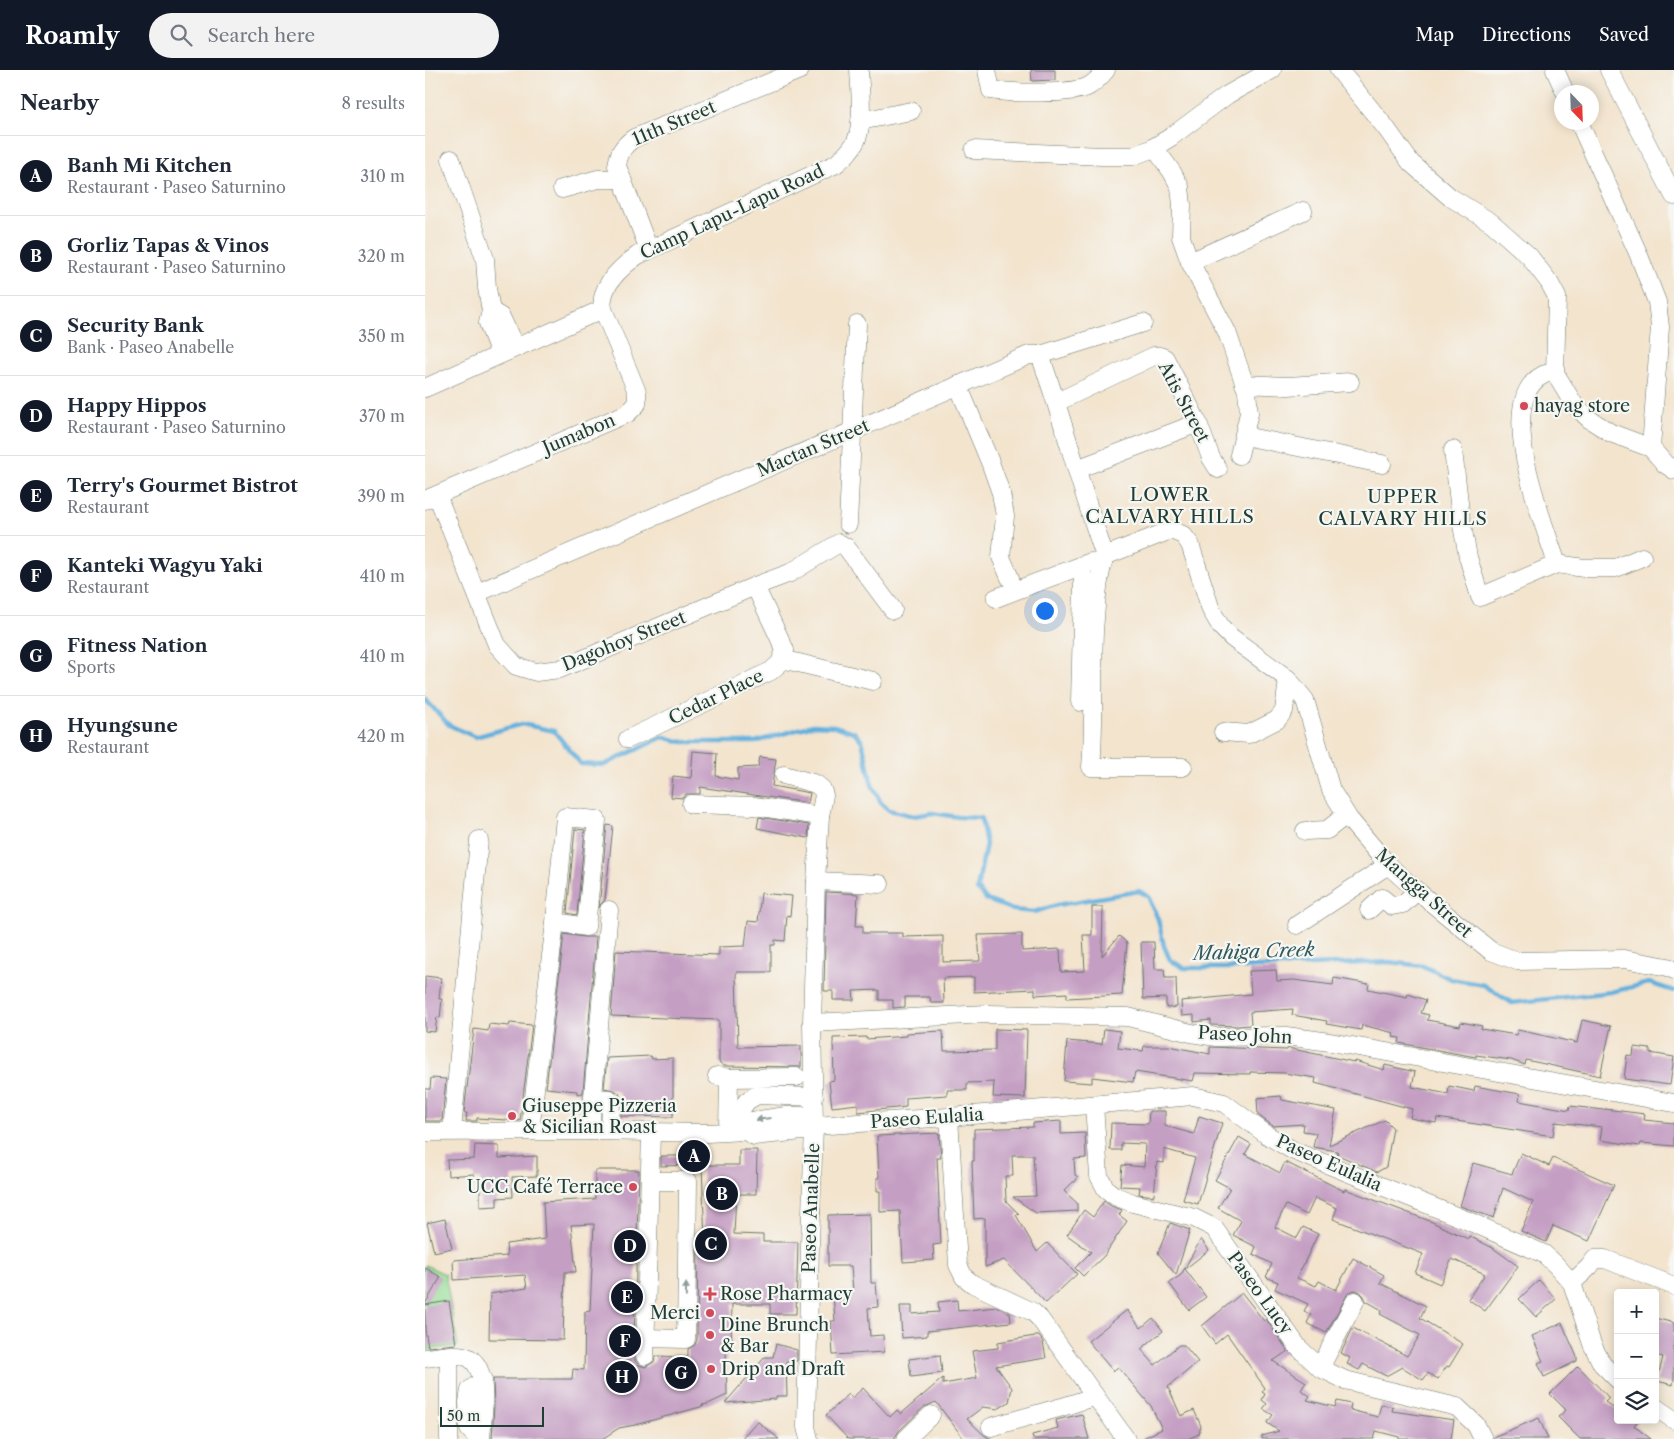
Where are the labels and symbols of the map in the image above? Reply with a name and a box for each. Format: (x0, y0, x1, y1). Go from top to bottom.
north arrow (1554, 85, 1599, 130)
street label: 11th Street (629, 95, 720, 150)
street label: Camp Lapu-Lapu Road (637, 160, 827, 264)
street label: Atis Street (1153, 357, 1215, 447)
place label: hayag store (1534, 395, 1630, 417)
marker: hayag store (1518, 400, 1530, 412)
street label: Jumabon (537, 409, 619, 460)
street label: Mactan Street (754, 414, 873, 482)
district label: LOWER CALVARY HILLS (1085, 483, 1255, 528)
district label: UPPER CALVARY HILLS (1318, 485, 1488, 530)
your location (1032, 598, 1058, 624)
street label: Dagohoy Street (559, 606, 690, 676)
street label: Cedar Place (665, 665, 767, 729)
street label: Mangga Street (1371, 844, 1477, 943)
water label: Mahiga Creek (1191, 938, 1315, 965)
street label: Paseo John (1197, 1022, 1293, 1048)
place label: Giuseppe Pizzeria & Sicilian Roast (522, 1095, 677, 1138)
street label: Paseo Eulalia (870, 1103, 985, 1133)
marker: Giuseppe Pizzeria & Sicilian Roast (506, 1110, 518, 1122)
one-way arrow (755, 1116, 771, 1124)
street label: Paseo Eulalia (1273, 1130, 1386, 1196)
pin: A (678, 1137, 710, 1175)
street label: Paseo Anabelle (798, 1143, 824, 1273)
pin: B (706, 1175, 738, 1213)
place label: UCC Café Terrace (467, 1176, 623, 1198)
marker: UCC Café Terrace (627, 1181, 639, 1193)
pin: C (695, 1225, 727, 1263)
pin: D (614, 1227, 646, 1265)
street label: Paseo Lucy (1223, 1247, 1298, 1339)
pin: E (611, 1278, 643, 1316)
one-way arrow (683, 1282, 691, 1298)
place label: Rose Pharmacy (720, 1283, 853, 1305)
marker: Rose Pharmacy (704, 1288, 716, 1300)
place label: Merci (650, 1302, 701, 1324)
marker: Merci (704, 1307, 716, 1319)
place label: Dine Brunch & Bar (720, 1314, 829, 1357)
pin: F (609, 1322, 641, 1360)
marker: Dine Brunch & Bar (704, 1329, 716, 1341)
pin: G (665, 1354, 697, 1392)
pin: H (606, 1358, 638, 1396)
place label: Drip and Draft (721, 1358, 846, 1380)
marker: Drip and Draft (705, 1363, 717, 1375)
scale bar (440, 1404, 544, 1427)

